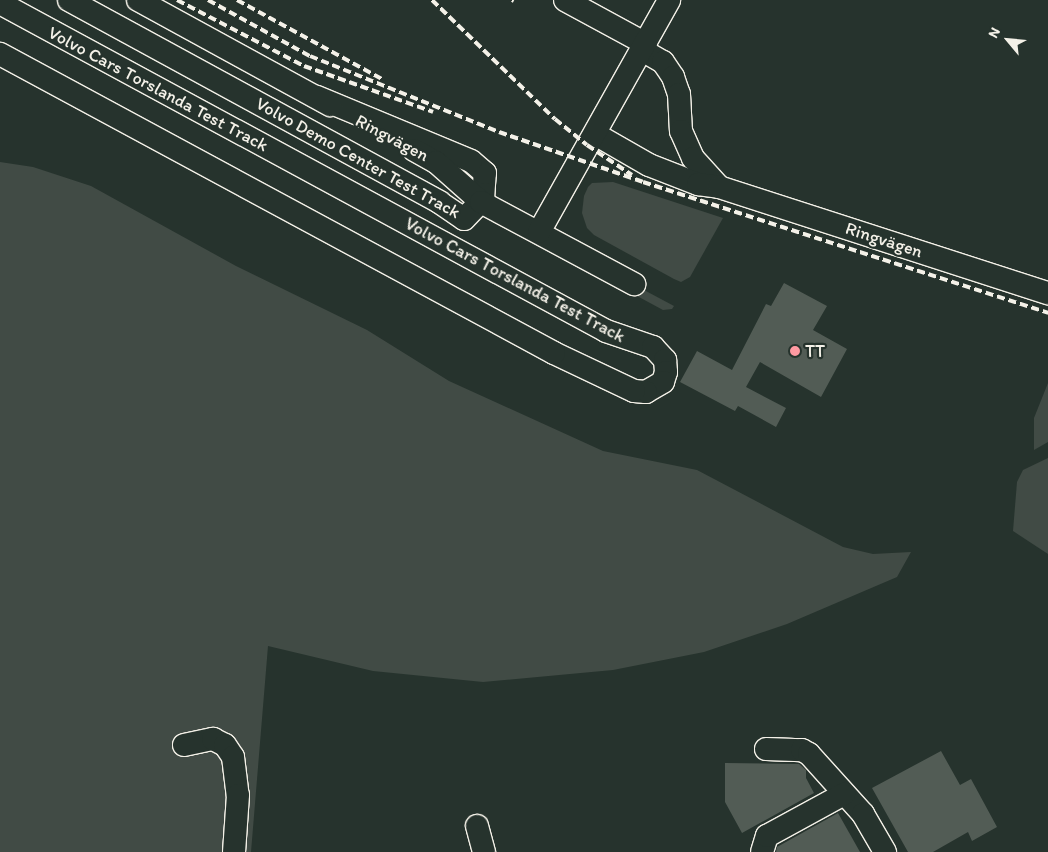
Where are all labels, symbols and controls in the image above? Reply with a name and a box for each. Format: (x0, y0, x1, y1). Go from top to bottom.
north arrow (983, 15, 1033, 65)
street label: Volvo Cars Torslanda Test Track (45, 22, 271, 156)
text: N (985, 25, 1004, 41)
street label: Volvo Demo Center Test Track (252, 93, 464, 223)
street label: Ringvägen (352, 110, 432, 166)
street label: Volvo Cars Torslanda Test Track (402, 213, 628, 347)
street label: Ringvägen (843, 217, 925, 263)
place label: TT (805, 340, 825, 362)
marker: TT (789, 345, 801, 357)

